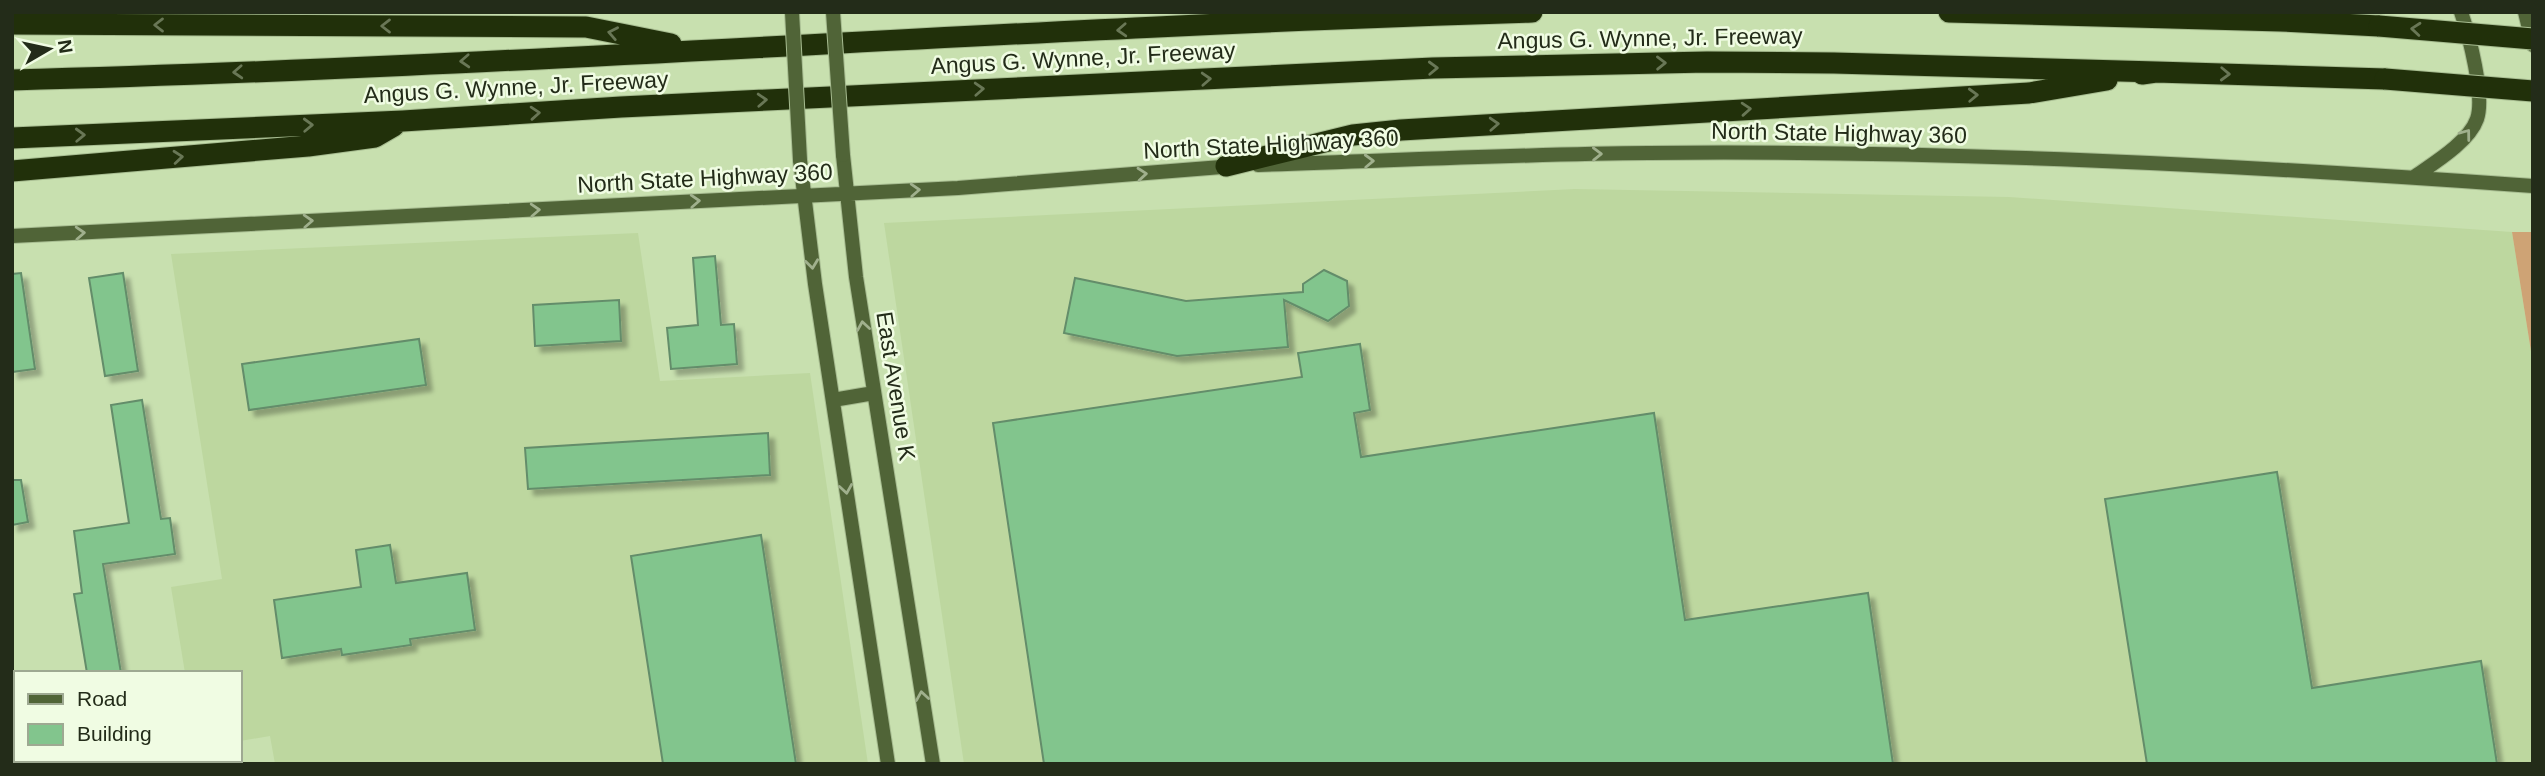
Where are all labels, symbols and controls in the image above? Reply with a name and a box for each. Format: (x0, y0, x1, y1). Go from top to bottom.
north arrow (14, 14, 84, 84)
one-way arrow (153, 17, 164, 33)
one-way arrow (381, 18, 391, 34)
street label: Angus G. Wynne, Jr. Freeway (1497, 22, 1803, 54)
one-way arrow (2410, 22, 2421, 37)
one-way arrow (1116, 23, 1127, 38)
one-way arrow (607, 26, 619, 41)
street label: Angus G. Wynne, Jr. Freeway (930, 37, 1237, 79)
text: N (54, 38, 77, 55)
one-way arrow (459, 54, 470, 69)
one-way arrow (1656, 55, 1667, 70)
one-way arrow (1428, 60, 1439, 75)
one-way arrow (232, 64, 243, 79)
street label: Angus G. Wynne, Jr. Freeway (363, 66, 670, 108)
one-way arrow (2219, 66, 2230, 81)
one-way arrow (1201, 71, 1212, 86)
one-way arrow (974, 82, 985, 97)
one-way arrow (1967, 88, 1978, 103)
one-way arrow (757, 93, 768, 108)
one-way arrow (1740, 101, 1751, 116)
one-way arrow (530, 105, 541, 120)
one-way arrow (1489, 117, 1500, 132)
one-way arrow (302, 118, 313, 133)
street label: North State Highway 360 (1711, 118, 1967, 148)
street label: North State Highway 360 (1143, 124, 1399, 164)
one-way arrow (75, 128, 86, 143)
one-way arrow (2458, 129, 2471, 142)
one-way arrow (1591, 147, 1602, 162)
one-way arrow (173, 150, 184, 165)
one-way arrow (1364, 154, 1375, 169)
street label: North State Highway 360 (577, 158, 833, 198)
one-way arrow (1137, 167, 1148, 182)
one-way arrow (910, 183, 921, 198)
one-way arrow (690, 194, 701, 209)
one-way arrow (530, 203, 541, 218)
one-way arrow (302, 214, 313, 229)
one-way arrow (75, 226, 86, 241)
one-way arrow (805, 258, 820, 270)
street label: East Avenue K (871, 310, 921, 463)
one-way arrow (856, 320, 871, 332)
one-way arrow (838, 483, 853, 495)
legend (14, 671, 242, 762)
text: Road (77, 687, 127, 710)
one-way arrow (915, 690, 930, 702)
text: Building (77, 722, 152, 745)

